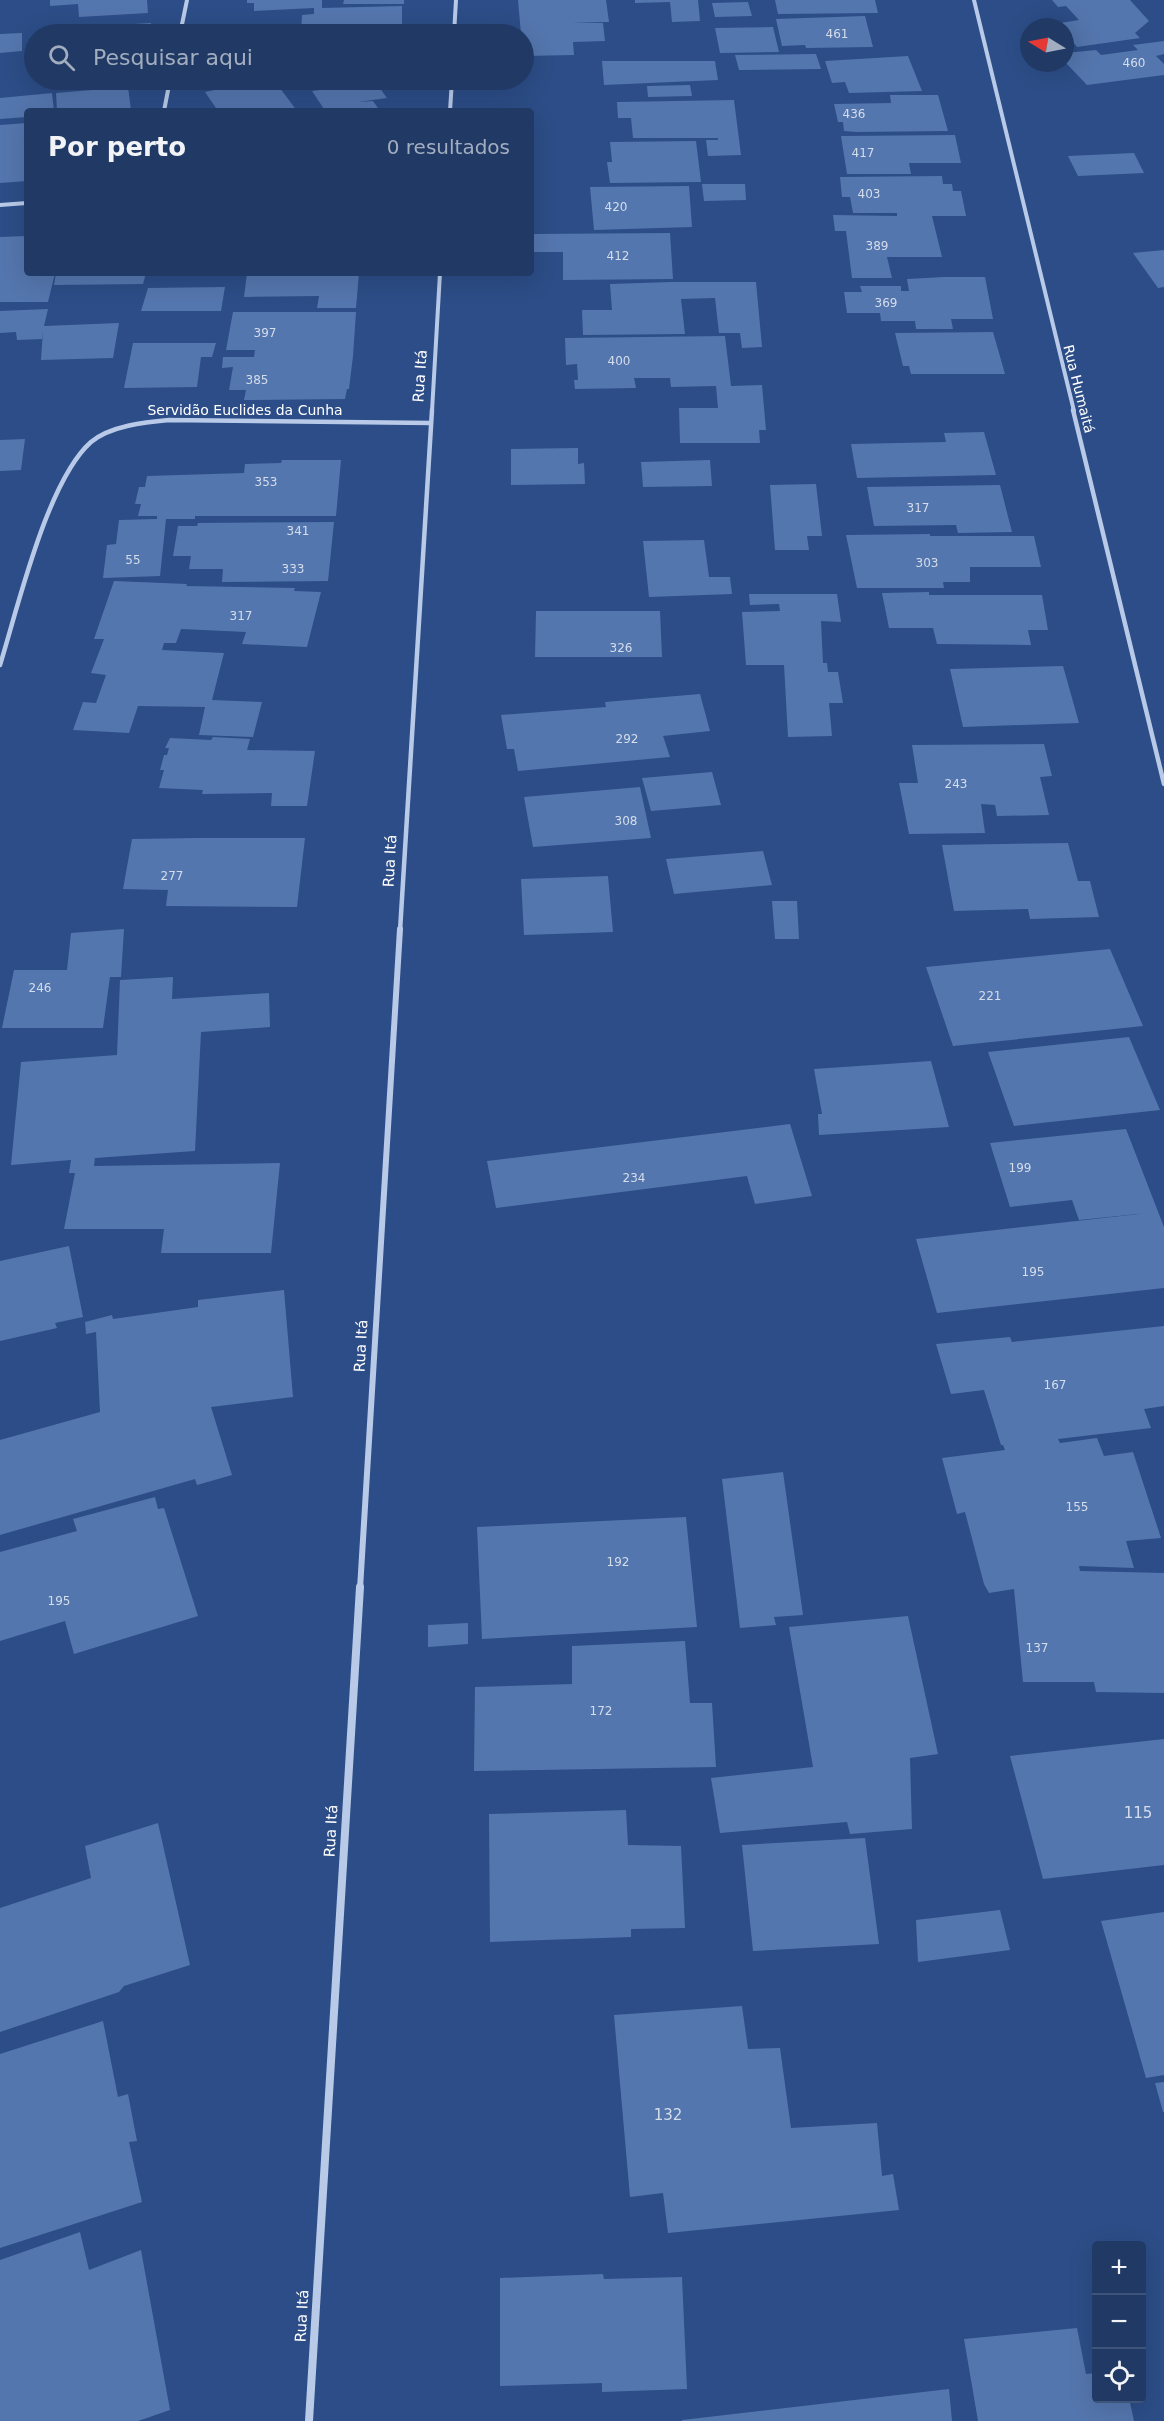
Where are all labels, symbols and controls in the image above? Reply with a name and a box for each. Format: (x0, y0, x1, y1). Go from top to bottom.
north arrow (1020, 18, 1074, 72)
search box (24, 24, 534, 90)
house number: 461 (826, 27, 848, 41)
icon: search (45, 41, 78, 74)
text: Pesquisar aqui (93, 45, 253, 70)
house number: 460 (1123, 56, 1145, 70)
house number: 436 (843, 107, 865, 121)
text: Por perto (48, 132, 186, 162)
text: 0 resultados (387, 135, 510, 159)
house number: 417 (852, 146, 874, 160)
house number: 403 (858, 187, 880, 201)
house number: 420 (605, 200, 627, 214)
house number: 389 (866, 239, 888, 253)
house number: 412 (607, 249, 629, 263)
house number: 369 (875, 296, 897, 310)
house number: 397 (254, 326, 276, 340)
street label: Rua Humaitá (1060, 343, 1098, 435)
street label: Rua Itá (409, 349, 431, 403)
house number: 400 (608, 354, 630, 368)
house number: 385 (246, 373, 268, 387)
street label: Servidão Euclides da Cunha (147, 402, 343, 418)
house number: 353 (255, 475, 277, 489)
house number: 317 (907, 501, 929, 515)
house number: 341 (287, 524, 309, 538)
house number: 55 (125, 553, 141, 567)
house number: 303 (916, 556, 938, 570)
house number: 333 (282, 562, 304, 576)
house number: 317 (230, 609, 252, 623)
house number: 326 (610, 641, 632, 655)
house number: 292 (616, 732, 638, 746)
house number: 243 (945, 777, 967, 791)
house number: 308 (615, 814, 637, 828)
street label: Rua Itá (380, 834, 400, 888)
house number: 277 (161, 869, 183, 883)
house number: 246 (29, 981, 51, 995)
house number: 221 (979, 989, 1001, 1003)
house number: 199 (1009, 1161, 1031, 1175)
house number: 234 (623, 1171, 645, 1185)
house number: 195 (1022, 1265, 1044, 1279)
street label: Rua Itá (351, 1319, 371, 1373)
house number: 167 (1044, 1378, 1066, 1392)
house number: 155 (1066, 1500, 1088, 1514)
house number: 192 (607, 1555, 629, 1569)
house number: 195 (48, 1594, 70, 1608)
house number: 137 (1026, 1641, 1048, 1655)
house number: 172 (590, 1704, 612, 1718)
street label: Rua Itá (321, 1804, 341, 1858)
house number: 115 (1124, 1804, 1152, 1822)
house number: 132 (654, 2106, 682, 2124)
map controls (1092, 2241, 1146, 2403)
button: + (1092, 2241, 1146, 2295)
street label: Rua Itá (292, 2289, 312, 2343)
button: − (1092, 2295, 1146, 2349)
button: locate (1092, 2349, 1146, 2403)

